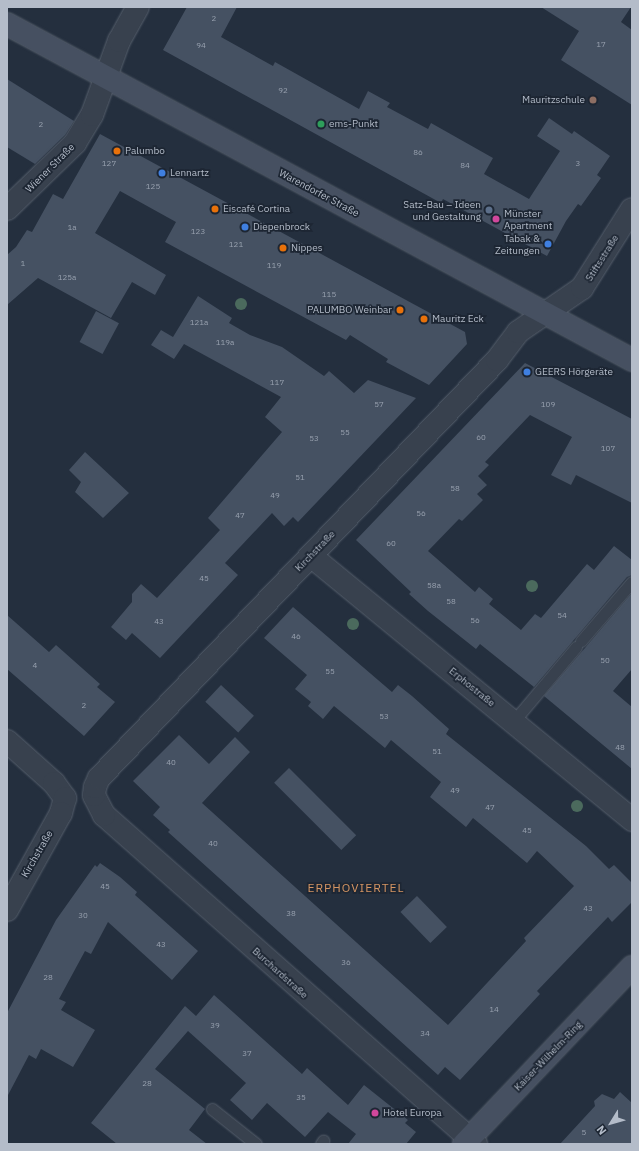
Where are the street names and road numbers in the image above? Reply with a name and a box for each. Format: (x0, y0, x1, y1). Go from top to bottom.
street label: Wiener Straße (23, 141, 77, 195)
street label: Warendorfer Straße (277, 167, 361, 219)
street label: Stiftsstraße (583, 233, 621, 283)
street label: Kirchstraße (293, 528, 337, 574)
street label: Erphostraße (447, 665, 497, 709)
street label: Kirchstraße (19, 828, 55, 880)
street label: Burchardstraße (250, 945, 310, 1001)
street label: Kaiser-Wilhelm-Ring (512, 1019, 584, 1093)

